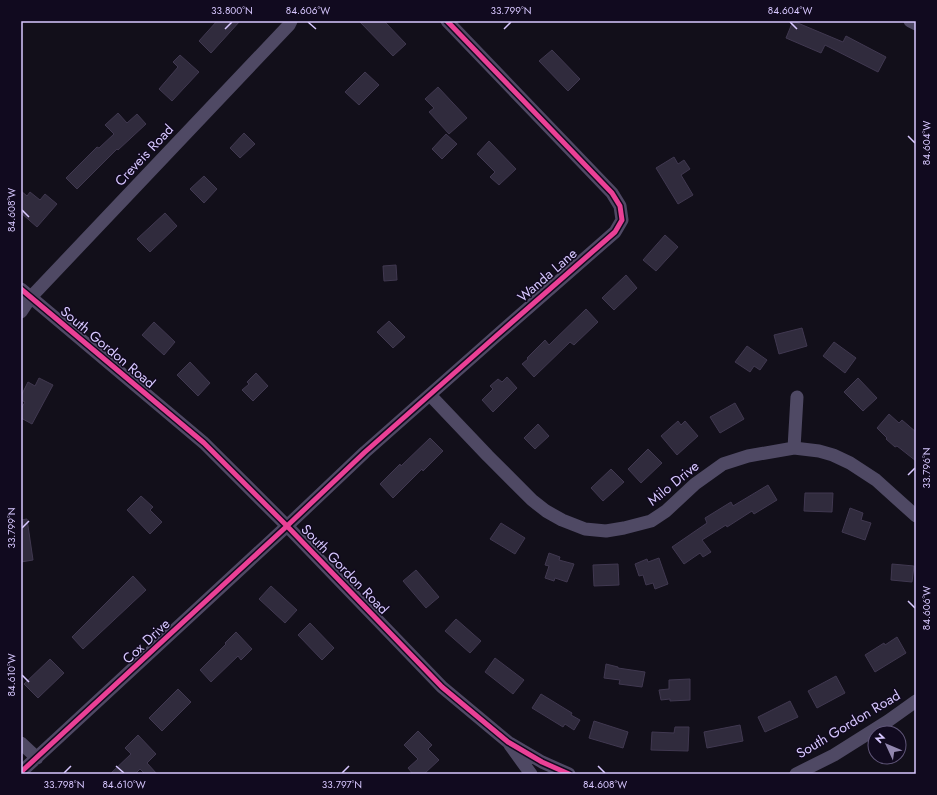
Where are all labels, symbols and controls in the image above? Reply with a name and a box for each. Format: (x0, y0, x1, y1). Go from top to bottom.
text: 33.800°N (211, 3, 253, 18)
text: 84.606°W (286, 3, 330, 18)
text: 33.799°N (490, 3, 532, 18)
text: 84.604°W (768, 3, 812, 18)
street label: Creveis Road (110, 120, 178, 190)
text: 84.604°W (919, 121, 934, 165)
text: 84.608°W (4, 188, 19, 232)
street label: Wanda Lane (513, 243, 581, 307)
street label: South Gordon Road (56, 301, 160, 393)
text: 33.796°N (919, 447, 934, 489)
street label: Milo Drive (643, 456, 703, 510)
text: 33.799°N (4, 507, 19, 549)
street label: South Gordon Road (297, 520, 393, 618)
text: 84.606°W (919, 586, 934, 630)
street label: Cox Drive (118, 614, 174, 668)
text: 84.610°W (4, 653, 19, 697)
street label: South Gordon Road (792, 685, 904, 763)
north arrow (867, 725, 907, 765)
text: N (871, 729, 889, 747)
text: 33.798°N (44, 777, 84, 792)
text: 84.610°W (102, 777, 146, 792)
text: 33.797°N (322, 777, 362, 792)
text: 84.608°W (583, 777, 627, 792)

